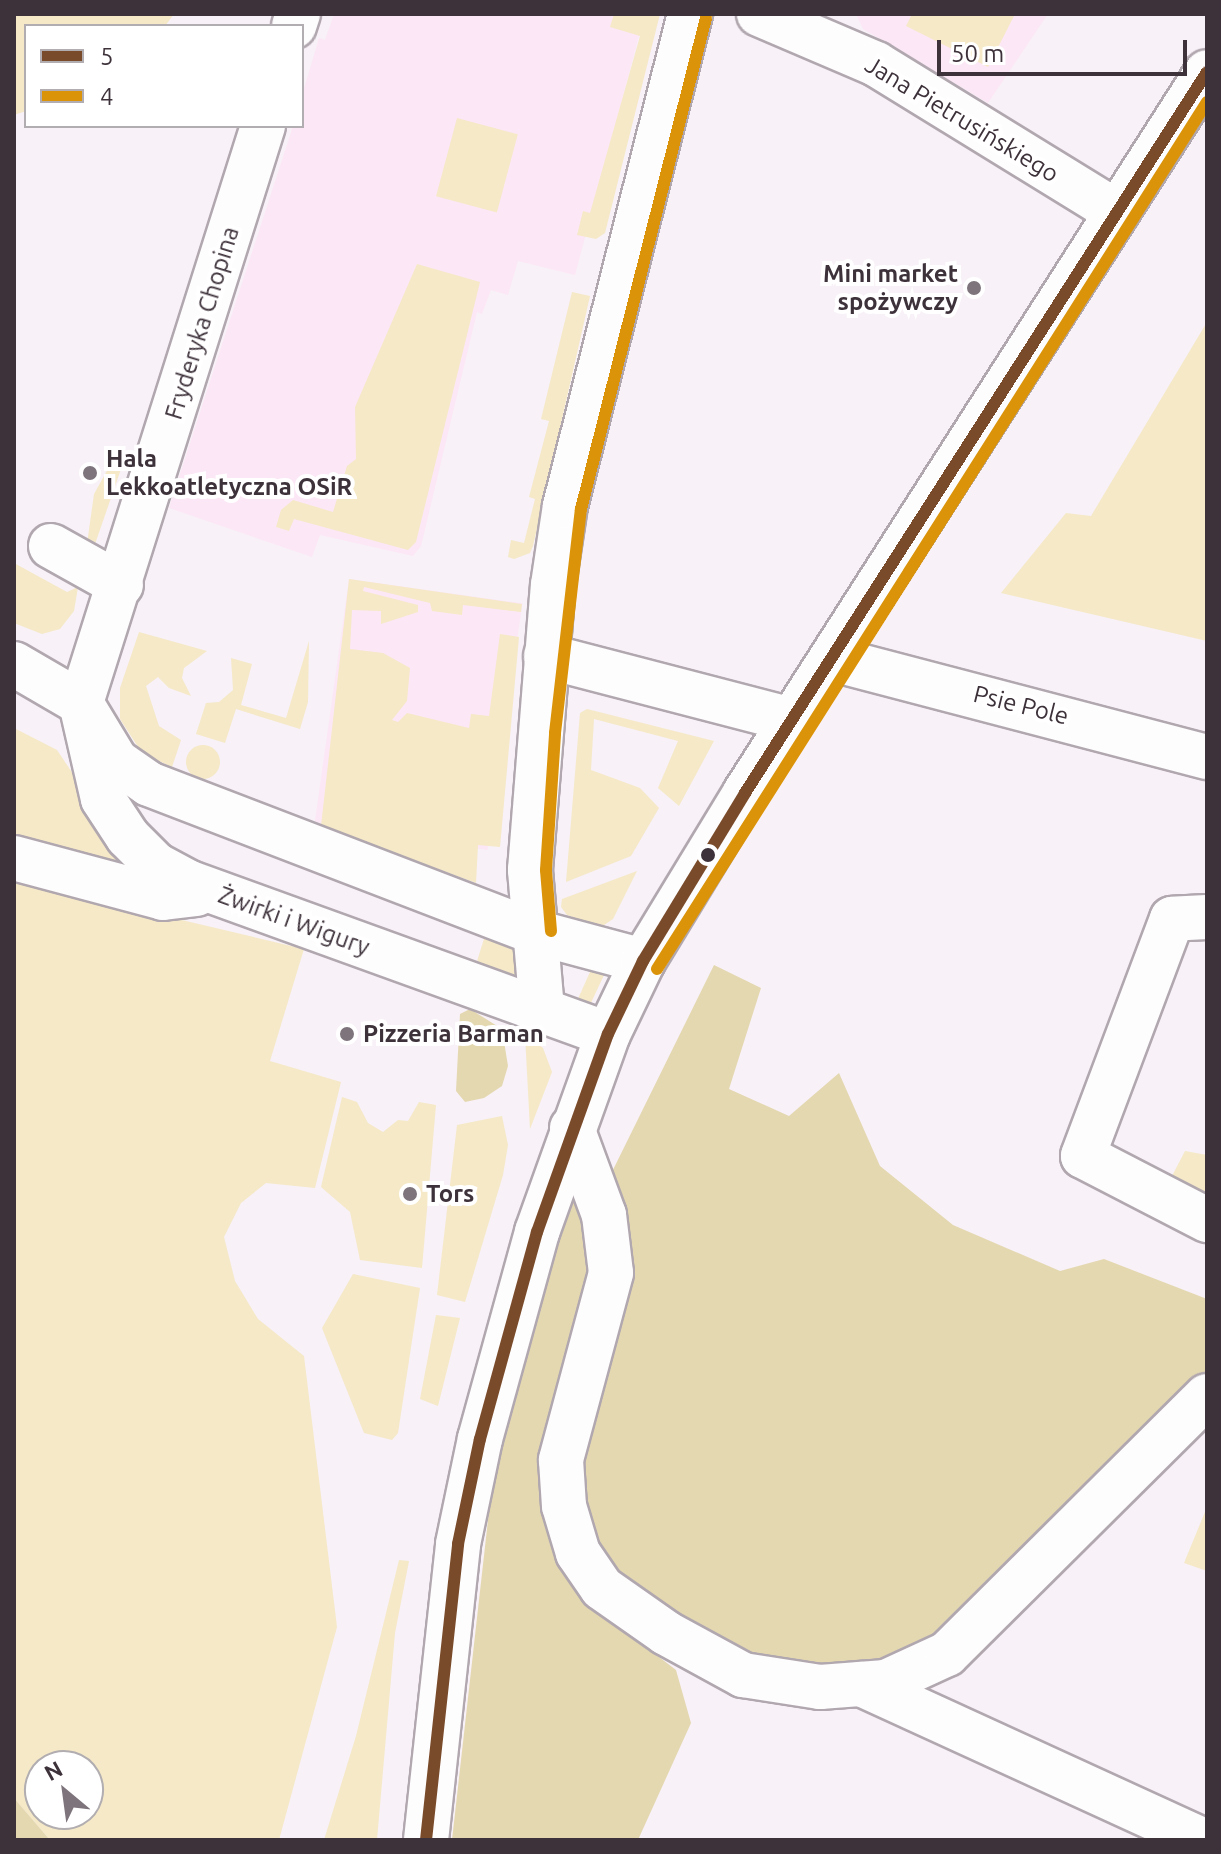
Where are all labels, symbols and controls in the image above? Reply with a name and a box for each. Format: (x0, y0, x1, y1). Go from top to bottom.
legend (24, 24, 304, 128)
scale bar (941, 24, 1191, 74)
text: 50 m (951, 40, 1004, 67)
text: 5 (100, 43, 114, 70)
street label: Jana Pietrusińskiego (860, 50, 1064, 188)
text: 4 (100, 83, 114, 110)
street label: Fryderyka Chopina (159, 223, 245, 423)
place label: Mini market spożywczy (823, 260, 958, 316)
marker: Mini market spożywczy (965, 279, 983, 297)
place label: Hala Lekkoatletyczna OSiR (106, 445, 352, 501)
marker: Hala Lekkoatletyczna OSiR (81, 464, 99, 482)
street label: Psie Pole (970, 679, 1072, 731)
unlabelled marker (700, 847, 716, 863)
street label: Żwirki i Wigury (214, 880, 374, 962)
place label: Pizzeria Barman (363, 1020, 544, 1048)
marker: Pizzeria Barman (338, 1025, 356, 1043)
place label: Tors (426, 1180, 474, 1208)
marker: Tors (401, 1185, 419, 1203)
north arrow (24, 1750, 104, 1830)
text: N (40, 1755, 66, 1785)

